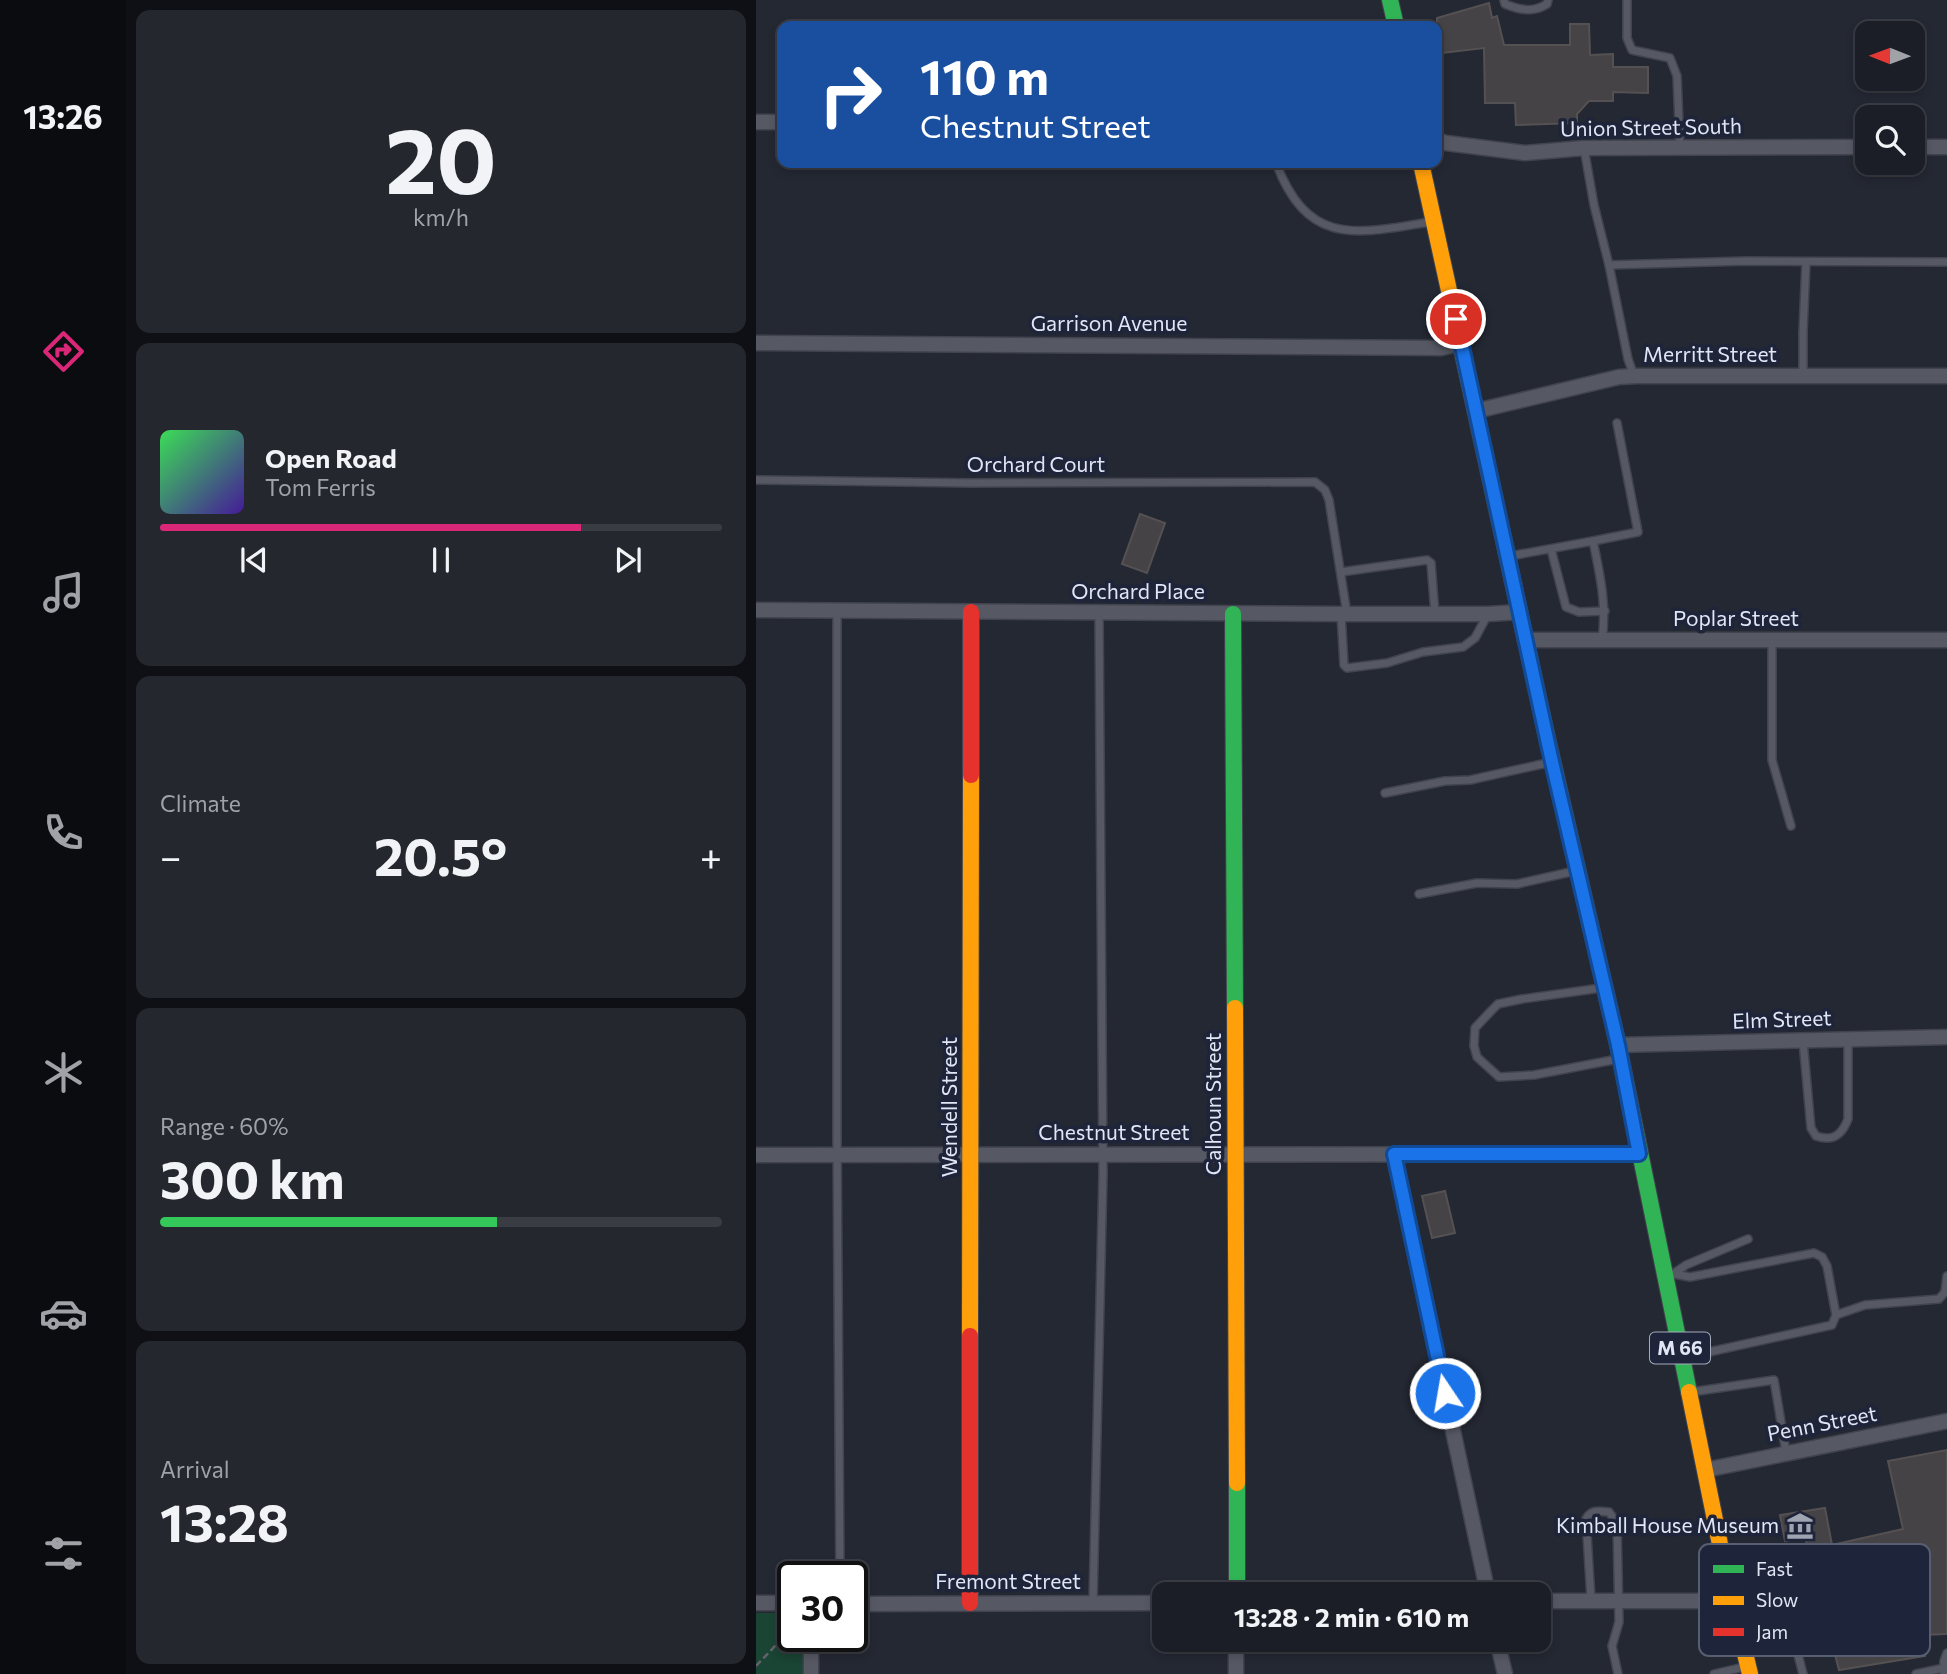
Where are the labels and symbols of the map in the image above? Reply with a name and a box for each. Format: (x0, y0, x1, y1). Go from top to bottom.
north arrow (1855, 21, 1925, 91)
street label: Union Street South (1560, 112, 1742, 141)
pin (1426, 289, 1486, 349)
street label: Garrison Avenue (1031, 310, 1187, 335)
street label: Merritt Street (1643, 341, 1777, 366)
street label: Orchard Court (967, 451, 1105, 476)
street label: Orchard Place (1071, 578, 1205, 603)
street label: Poplar Street (1673, 605, 1799, 630)
street label: Elm Street (1732, 1004, 1832, 1033)
street label: Calhoun Street (1200, 1033, 1225, 1175)
street label: Wendell Street (936, 1037, 961, 1177)
street label: Chestnut Street (1038, 1119, 1190, 1144)
road number: M 66 (1650, 1332, 1710, 1364)
position arrow (1408, 1356, 1482, 1430)
street label: Penn Street (1765, 1400, 1879, 1445)
museum icon: Kimball House Museum (1785, 1511, 1815, 1541)
place label: Kimball House Museum (1556, 1512, 1779, 1537)
legend (1699, 1544, 1930, 1656)
text: Fast (1756, 1557, 1793, 1580)
speed limit sign: 30 (777, 1561, 868, 1652)
street label: Fremont Street (935, 1568, 1081, 1593)
text: Slow (1756, 1588, 1798, 1611)
text: Jam (1756, 1620, 1788, 1643)

